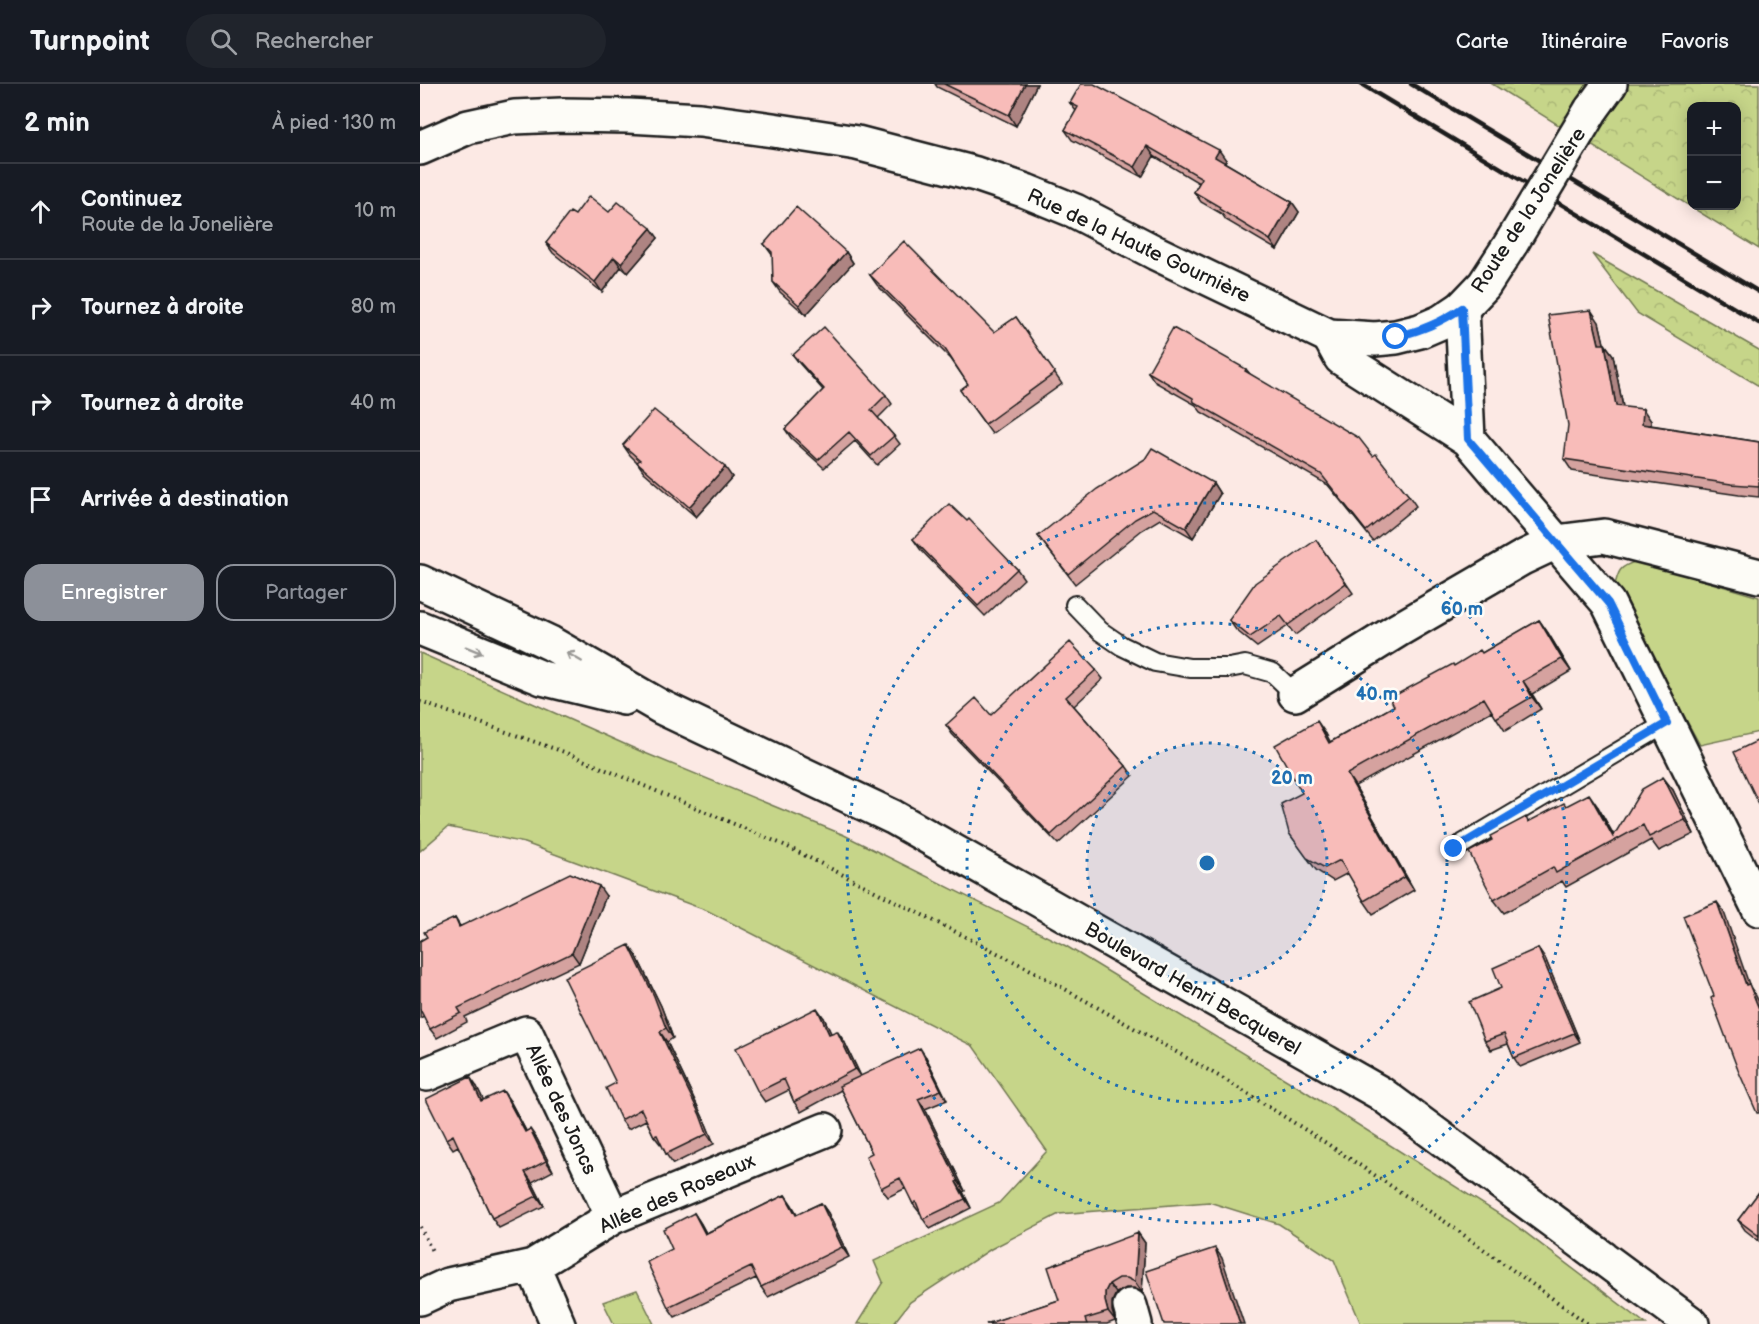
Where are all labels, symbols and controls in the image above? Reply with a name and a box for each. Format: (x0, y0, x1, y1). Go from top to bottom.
search box (186, 14, 606, 68)
text: Turnpoint (30, 25, 150, 58)
icon: search (207, 25, 240, 58)
text: Rechercher (255, 28, 373, 55)
text: Carte (1456, 29, 1509, 54)
text: Itinéraire (1542, 29, 1628, 54)
text: Favoris (1661, 29, 1729, 54)
map controls (1687, 102, 1741, 210)
button: + (1687, 102, 1741, 156)
text: 2 min (24, 108, 90, 139)
text: À pied · 130 m (272, 111, 396, 135)
street label: Route de la Jonelière (1466, 123, 1591, 298)
button: − (1687, 156, 1741, 210)
street label: Rue de la Haute Gournière (1023, 184, 1254, 308)
text: Continuez (81, 186, 182, 213)
icon: ahead (24, 195, 57, 228)
text: 10 m (355, 199, 396, 223)
text: Route de la Jonelière (81, 213, 273, 237)
icon: right (24, 291, 57, 324)
text: Tournez à droite (81, 294, 244, 321)
text: 80 m (351, 295, 396, 319)
route start (1382, 323, 1408, 349)
icon: right (24, 387, 57, 420)
text: Tournez à droite (81, 390, 244, 417)
text: 40 m (350, 391, 396, 415)
icon: arrive (24, 483, 57, 516)
text: Arrivée à destination (81, 486, 289, 513)
button: Enregistrer (24, 564, 204, 621)
button: Partager (216, 564, 396, 621)
text: 60 m (1441, 599, 1483, 620)
one-way arrow (464, 645, 483, 656)
one-way arrow (566, 651, 583, 663)
text: 40 m (1356, 684, 1398, 705)
text: 20 m (1271, 768, 1313, 789)
route end (1440, 835, 1466, 861)
centre of rings (1197, 853, 1217, 873)
street label: Boulevard Henri Becquerel (1080, 917, 1305, 1061)
street label: Allée des Joncs (520, 1040, 602, 1179)
street label: Allée des Roseaux (596, 1149, 760, 1239)

